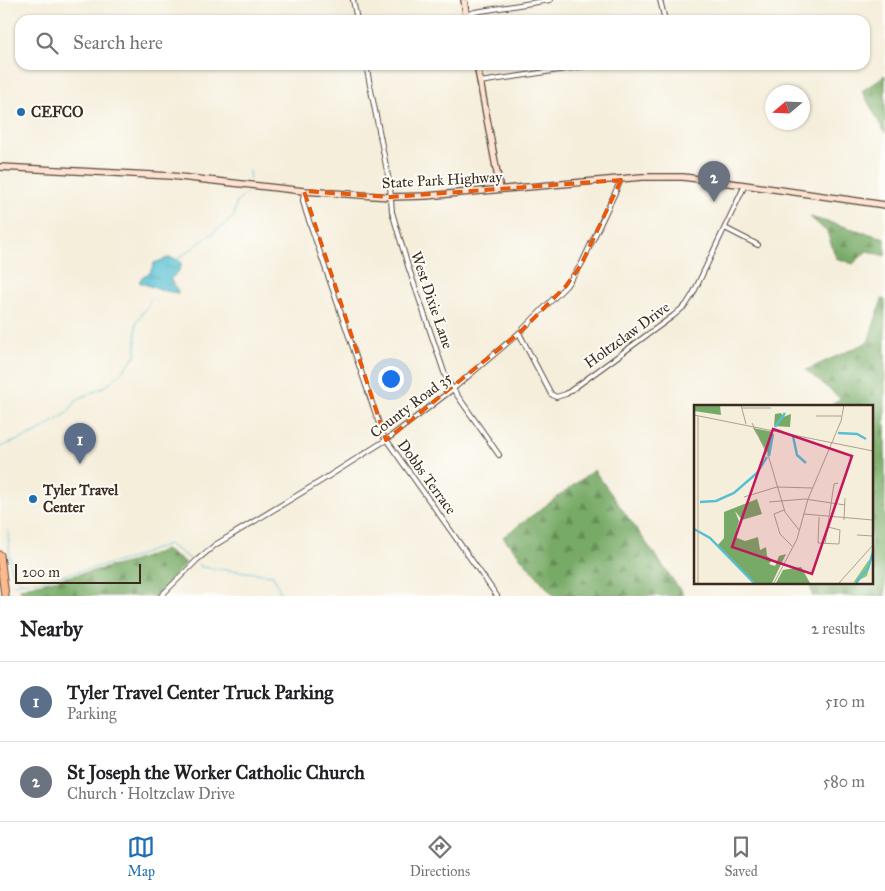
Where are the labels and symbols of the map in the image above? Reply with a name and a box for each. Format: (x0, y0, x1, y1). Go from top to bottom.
north arrow (765, 85, 810, 130)
place label: CEFCO (31, 103, 83, 121)
marker: CEFCO (15, 106, 27, 118)
pin: 2 (698, 161, 730, 202)
street label: State Park Highway (381, 168, 504, 192)
street label: West Dixie Lane (407, 249, 457, 351)
street label: Holtzclaw Drive (581, 298, 673, 372)
your location (378, 366, 404, 392)
street label: County Road 35 (367, 368, 455, 442)
inset map (694, 405, 872, 584)
pin: 1 (64, 423, 96, 464)
street label: Dobbs Terrace (394, 436, 460, 518)
place label: Tyler Travel Center (42, 481, 119, 516)
marker: Tyler Travel Center (27, 493, 39, 505)
scale bar (15, 561, 141, 584)

